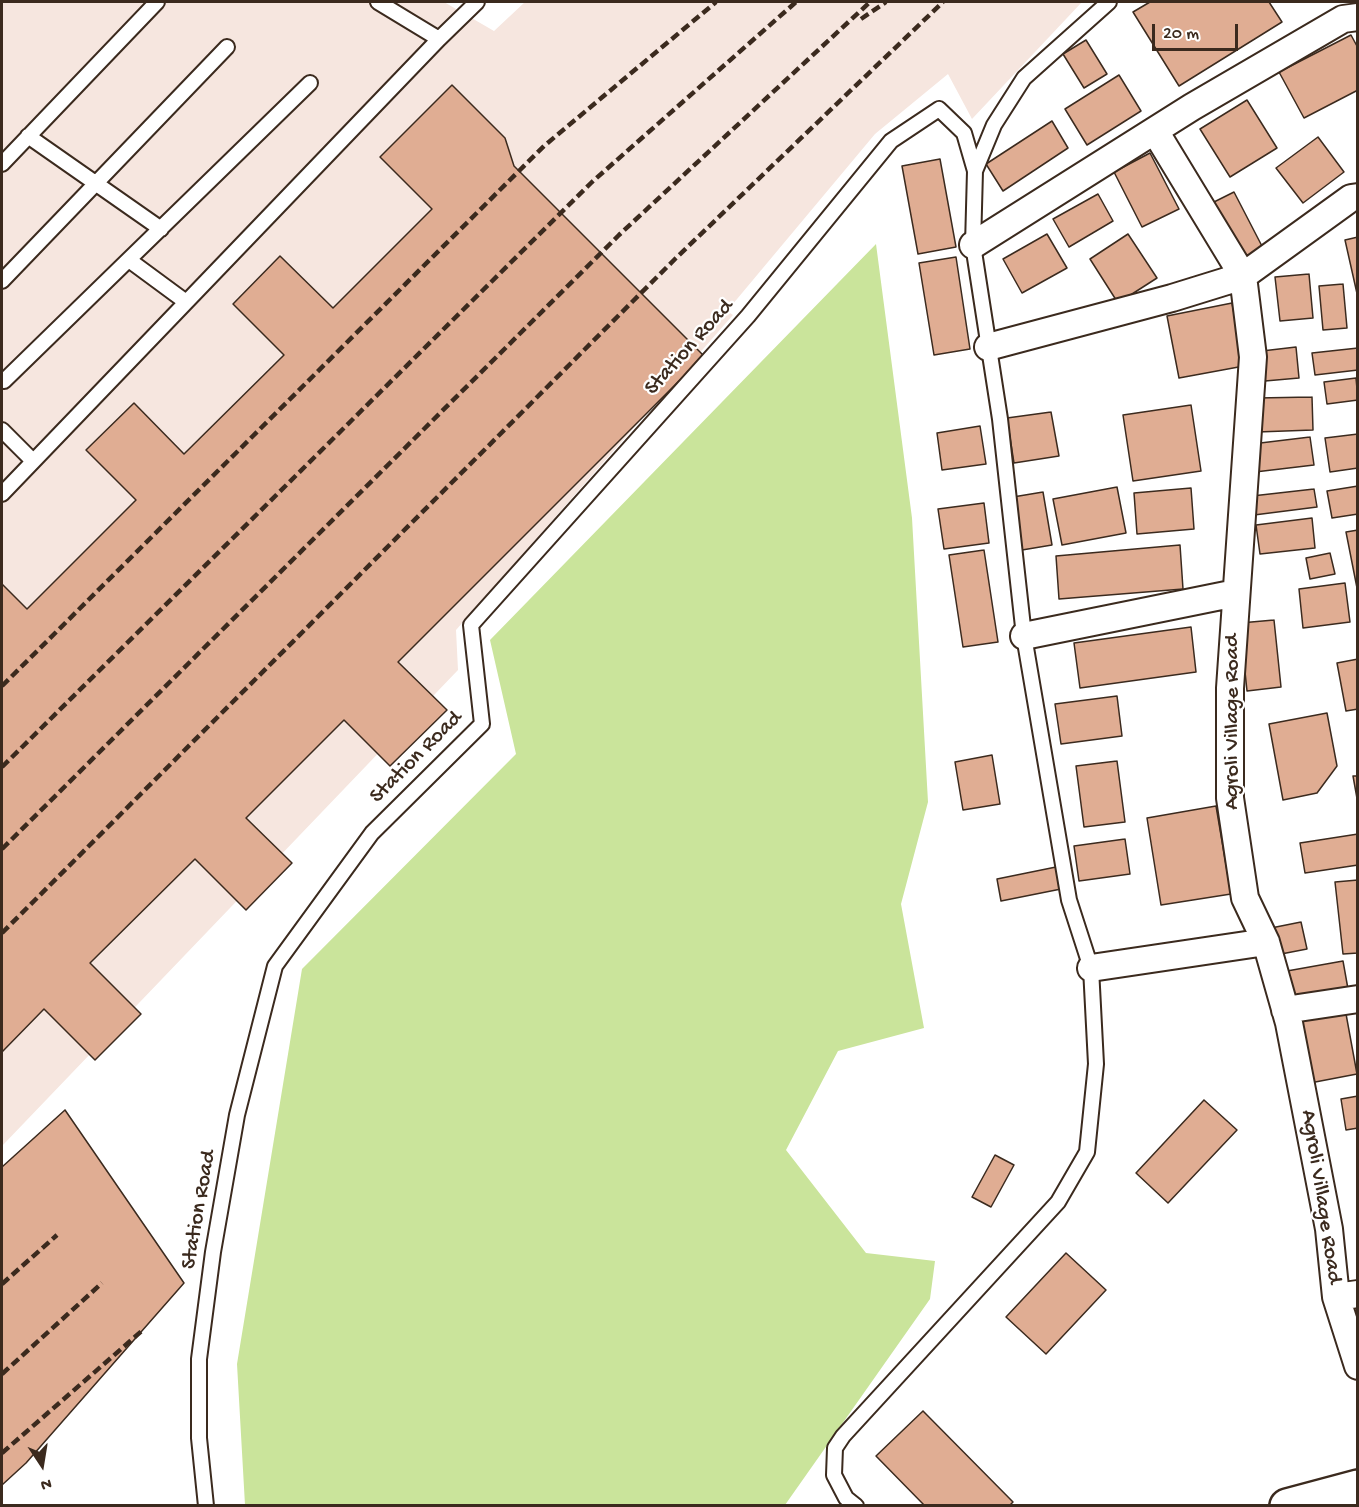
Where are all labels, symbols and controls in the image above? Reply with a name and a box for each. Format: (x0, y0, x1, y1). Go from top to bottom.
scale bar (1155, 12, 1240, 50)
text: 20 m (1163, 24, 1199, 45)
street label: Station Road (640, 294, 740, 402)
street label: Agroli Village Road (1221, 634, 1247, 810)
street label: Station Road (365, 706, 469, 810)
street label: Agroli Village Road (1293, 1108, 1347, 1286)
street label: Station Road (177, 1148, 223, 1272)
north arrow (12, 1435, 72, 1495)
text: N (39, 1473, 53, 1493)

